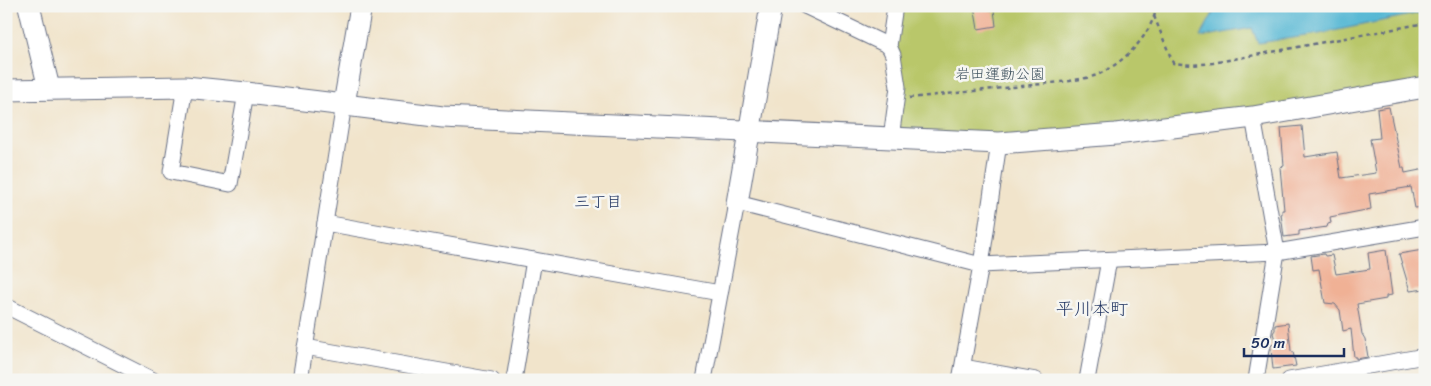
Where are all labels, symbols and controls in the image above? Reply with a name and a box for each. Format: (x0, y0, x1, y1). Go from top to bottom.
park label: 岩田運動公園 (955, 61, 1045, 87)
district label: 三丁目 (574, 187, 622, 216)
district label: 平川本町 (1056, 293, 1128, 325)
scale bar (1244, 326, 1344, 358)
text: 50 m (1251, 330, 1286, 356)

